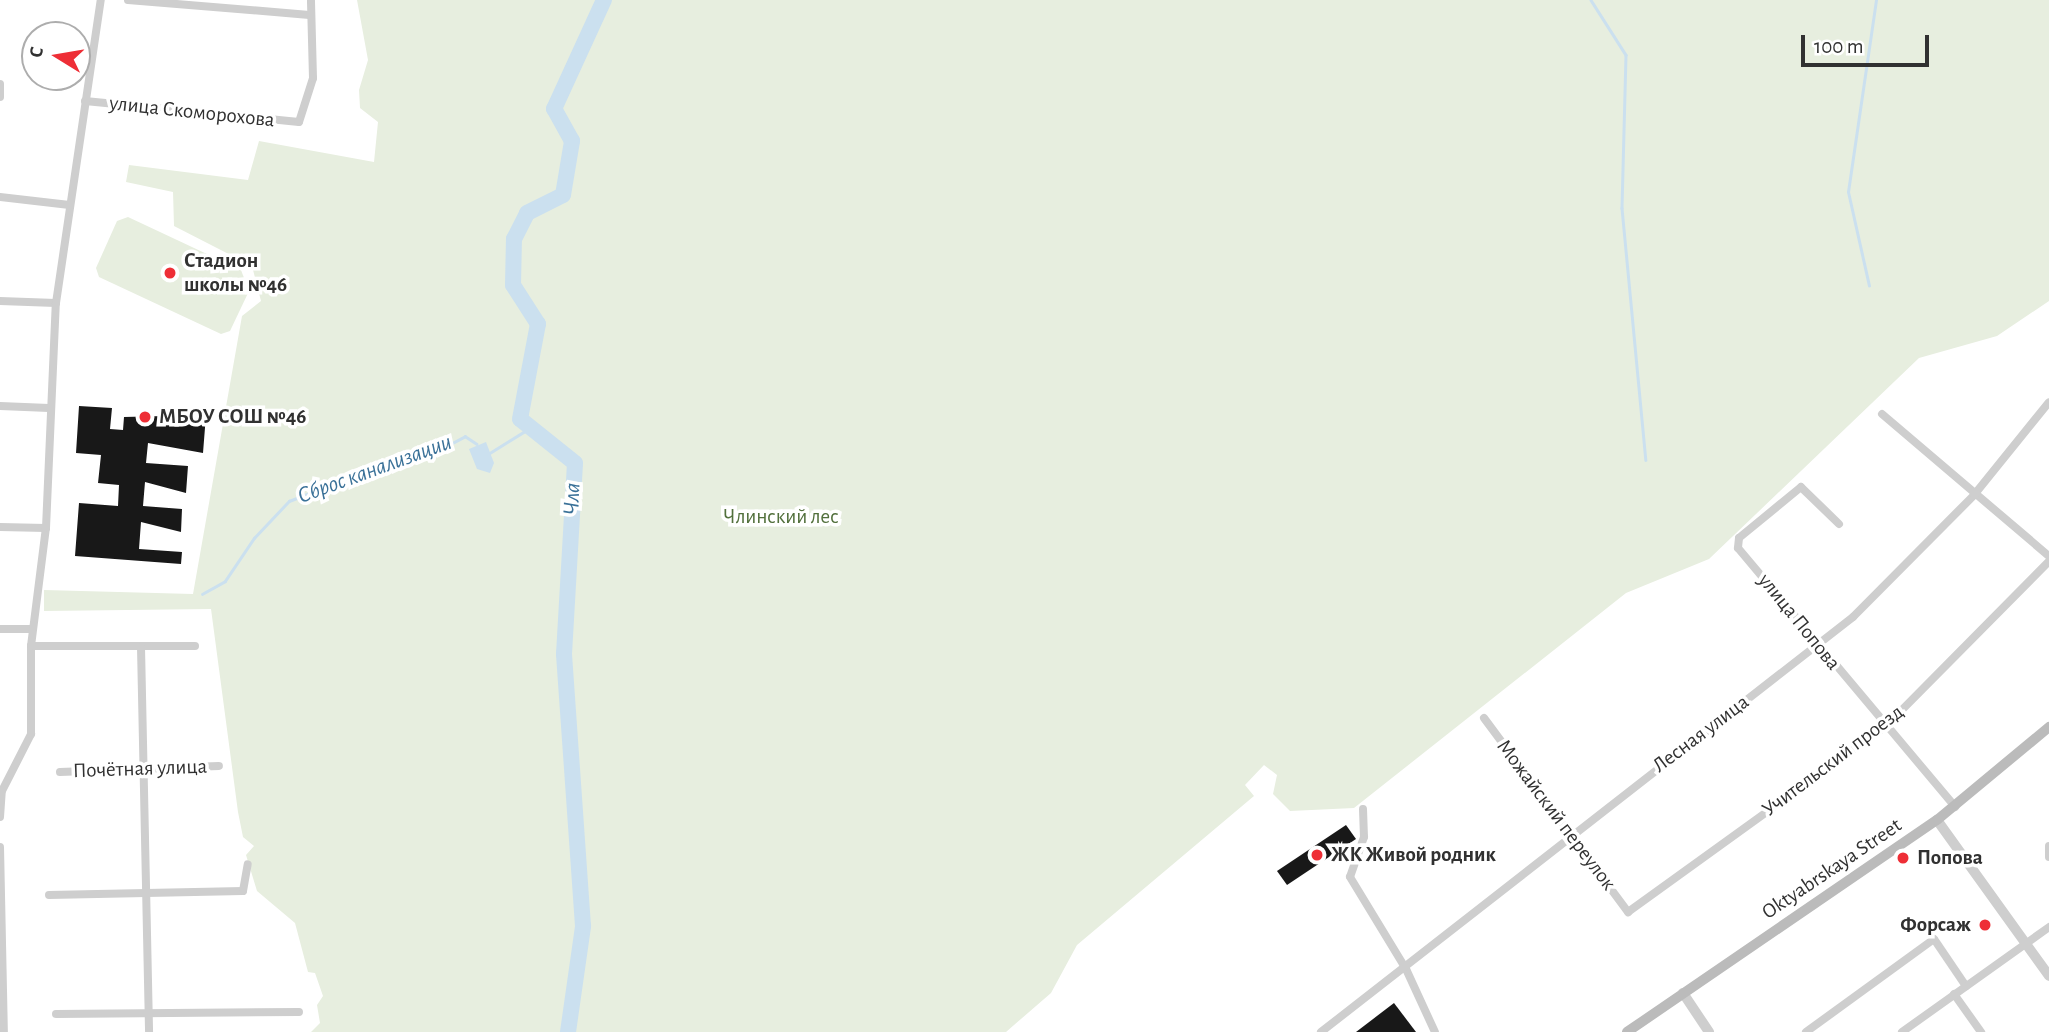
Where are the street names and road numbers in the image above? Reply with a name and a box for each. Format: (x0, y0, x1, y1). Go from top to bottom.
street label: улица Скоморохова (108, 91, 276, 133)
street label: улица Попова (1752, 569, 1846, 675)
street label: Лесная улица (1648, 690, 1754, 778)
street label: Учительский проезд (1757, 700, 1909, 822)
street label: Можайский переулок (1491, 735, 1621, 895)
street label: Почётная улица (72, 754, 208, 784)
street label: Oktyabrskaya Street (1757, 813, 1907, 925)

